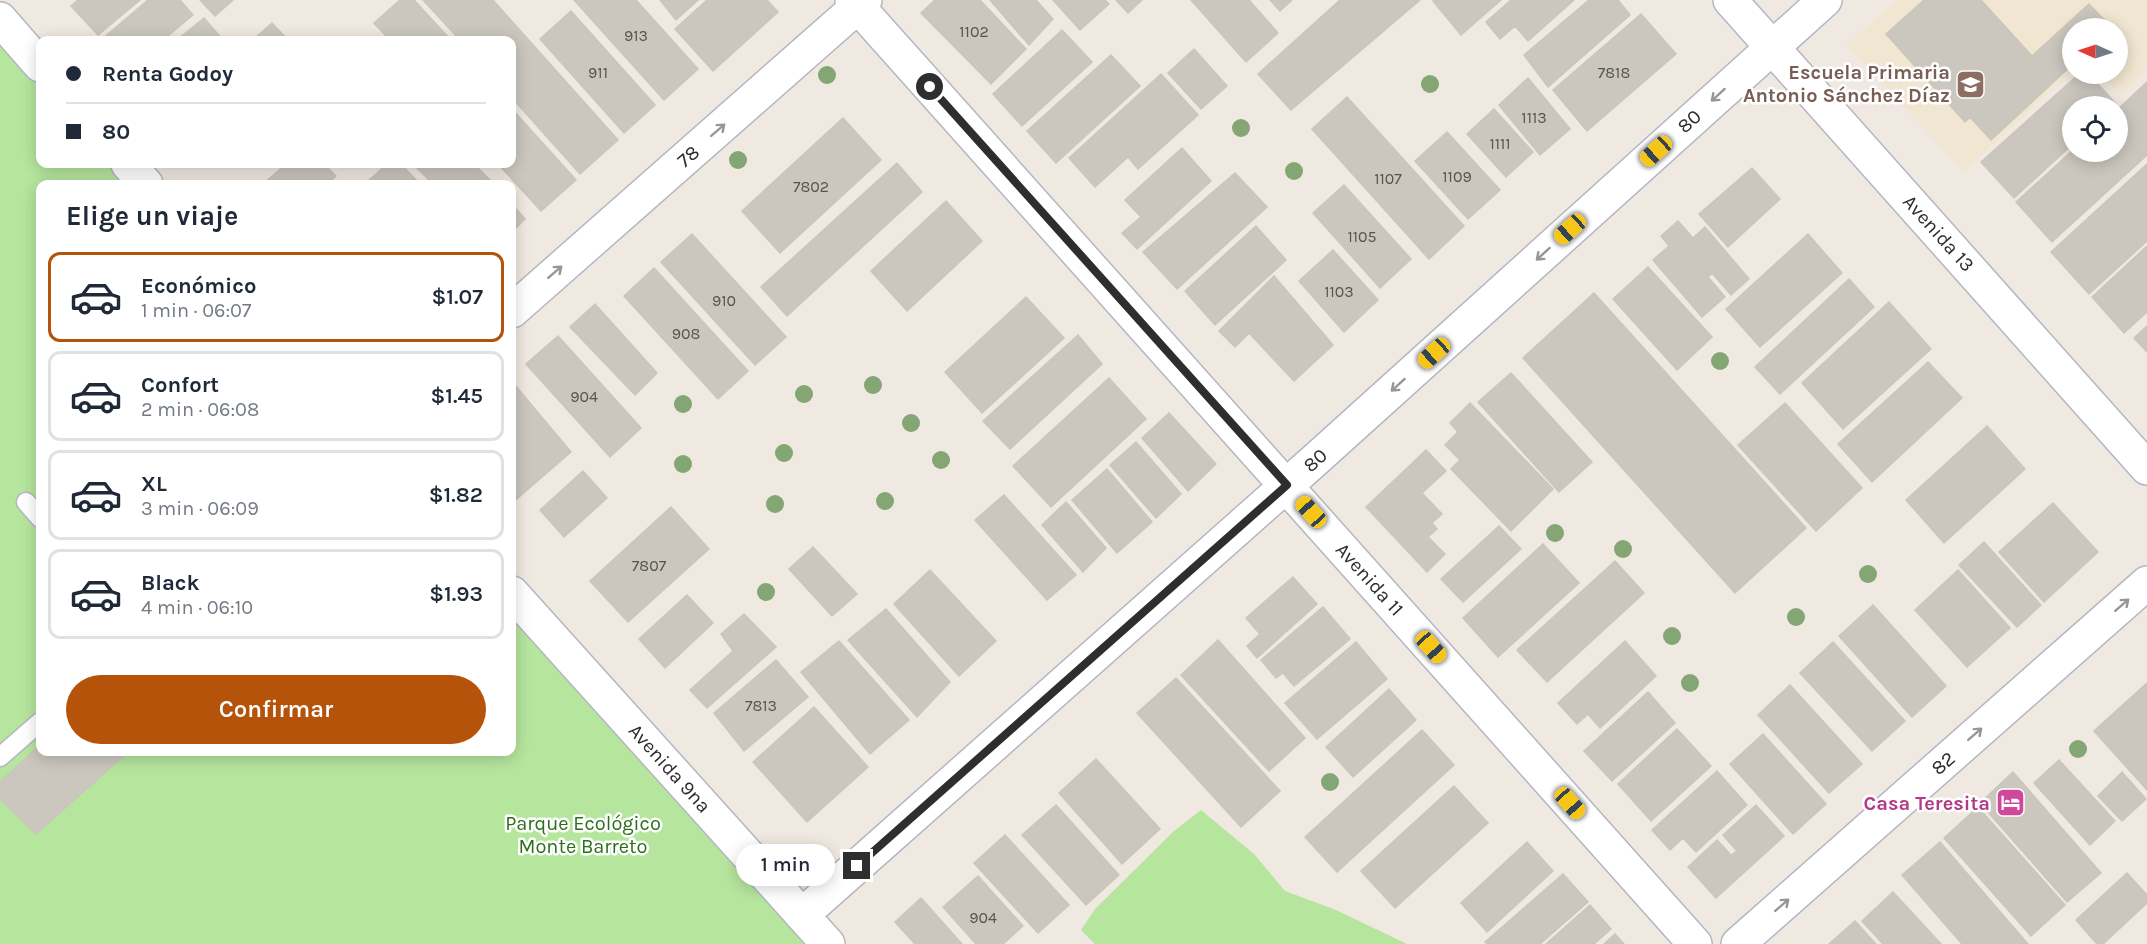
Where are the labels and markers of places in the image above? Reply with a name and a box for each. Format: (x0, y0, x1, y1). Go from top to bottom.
place label: Escuela Primaria Antonio Sánchez Díaz (1743, 61, 1950, 107)
school or university icon: Escuela Primaria Antonio Sánchez Díaz (1955, 68, 1987, 100)
hotel icon: Casa Teresita (1995, 787, 2027, 819)
place label: Casa Teresita (1864, 792, 1990, 815)

